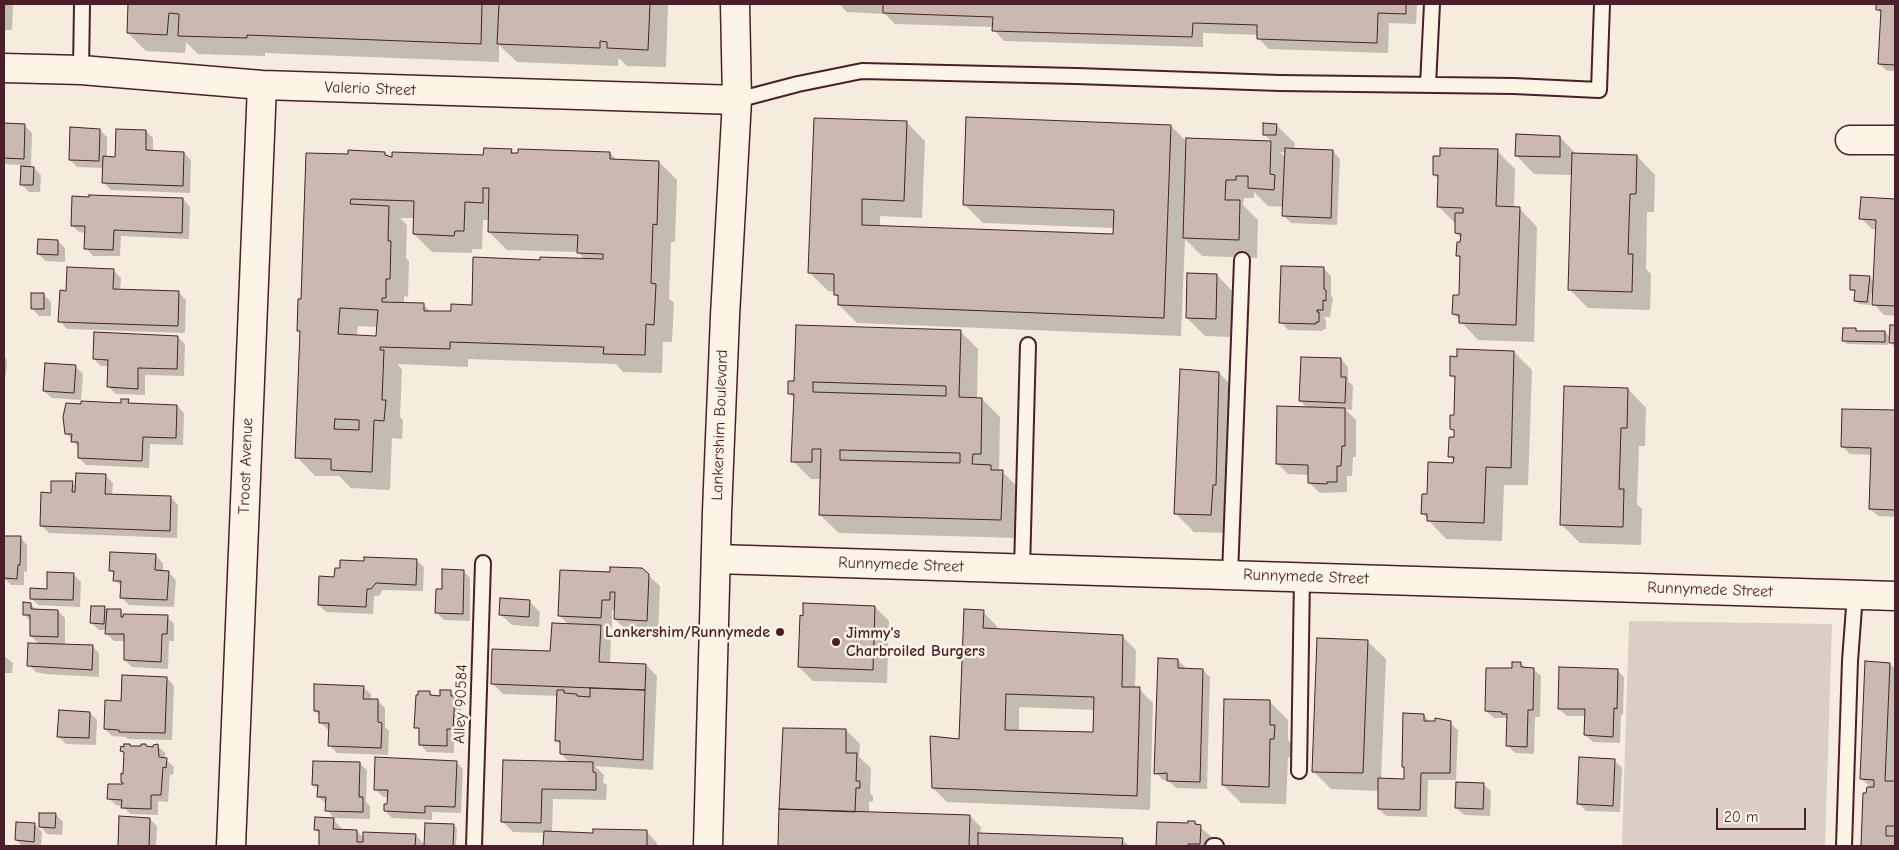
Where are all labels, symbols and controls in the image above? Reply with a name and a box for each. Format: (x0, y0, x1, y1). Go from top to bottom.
street label: Valerio Street (324, 78, 416, 100)
street label: Lankershim Boulevard (708, 349, 732, 501)
street label: Troost Avenue (235, 417, 257, 515)
street label: Runnymede Street (838, 553, 964, 577)
street label: Runnymede Street (1243, 565, 1369, 589)
street label: Runnymede Street (1647, 578, 1773, 602)
place label: Lankershim/Runnymede (605, 622, 770, 642)
place label: Jimmy's Charbroiled Burgers (846, 623, 985, 661)
marker: Lankershim/Runnymede (774, 626, 786, 638)
marker: Jimmy's Charbroiled Burgers (830, 636, 842, 648)
street label: Alley 90584 (450, 664, 472, 744)
scale bar (1719, 798, 1809, 830)
text: 20 m (1724, 808, 1758, 826)

